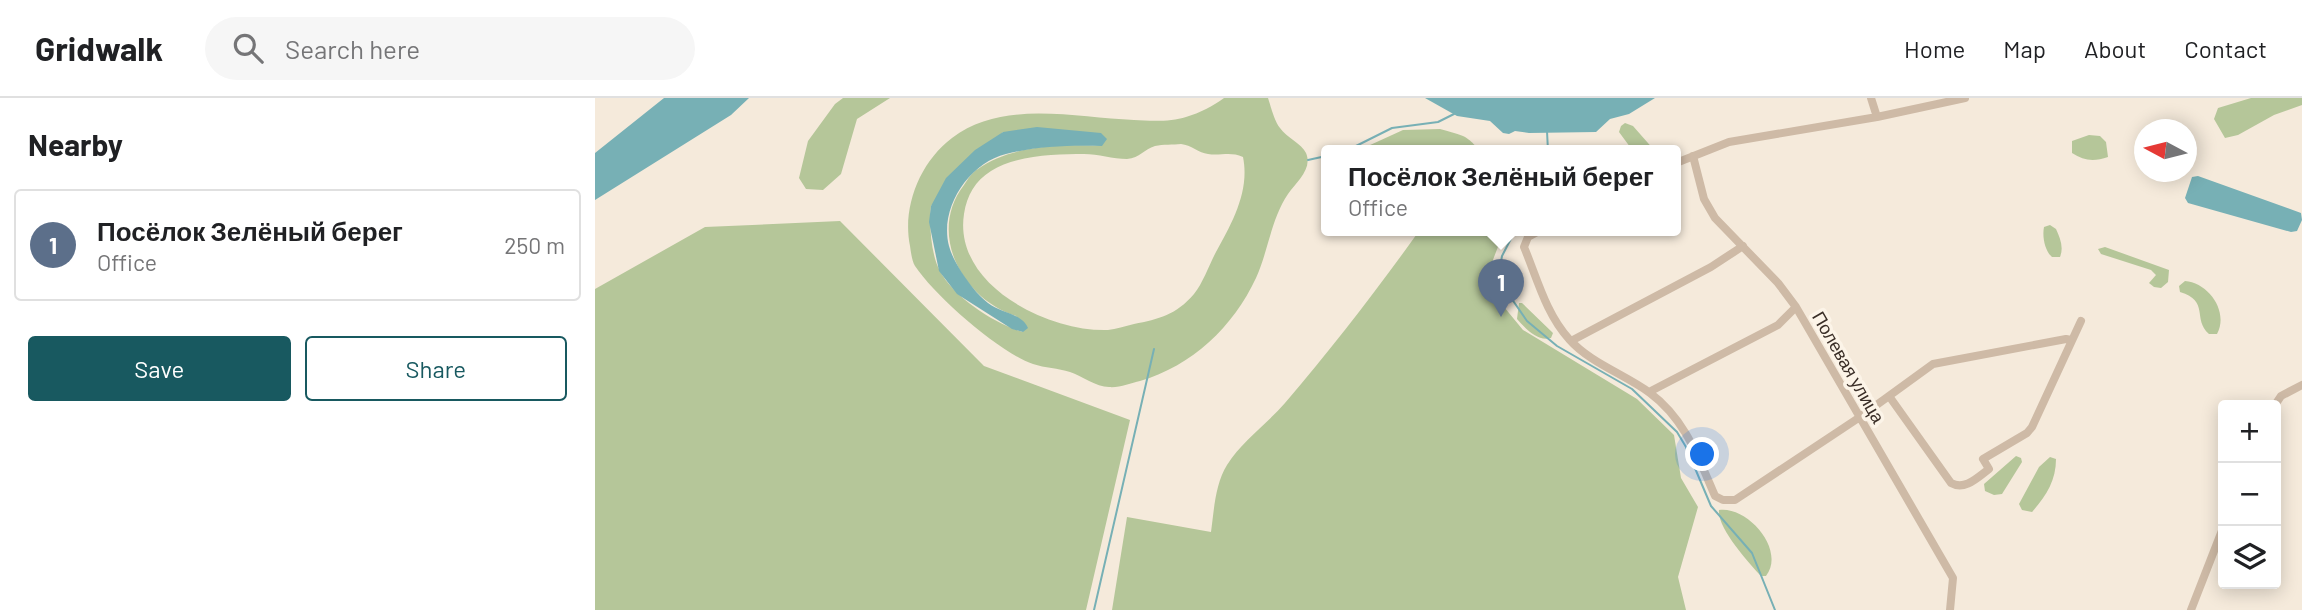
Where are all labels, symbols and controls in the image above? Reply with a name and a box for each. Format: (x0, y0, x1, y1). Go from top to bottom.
search box (205, 17, 695, 80)
text: Gridwalk (35, 28, 163, 68)
icon: search (229, 29, 267, 67)
text: Search here (285, 33, 420, 64)
text: Home (1904, 34, 1965, 63)
text: Map (2003, 34, 2046, 63)
text: About (2084, 34, 2146, 63)
text: Contact (2184, 34, 2267, 63)
north arrow (2134, 119, 2197, 182)
text: Nearby (28, 126, 123, 162)
popup (1321, 145, 1681, 236)
text: Посёлок Зелёный берег (1348, 160, 1654, 191)
text: Office (1348, 193, 1408, 221)
text: Посёлок Зелёный берег (97, 215, 403, 246)
text: 1 (49, 231, 57, 259)
text: 250 m (504, 231, 565, 259)
text: Office (97, 248, 157, 276)
pin: 1 (1478, 259, 1524, 317)
street label: Полевая улица (1808, 307, 1890, 428)
button: Save (28, 336, 291, 401)
button: Share (305, 336, 567, 401)
map controls (2218, 400, 2281, 589)
button: + (2218, 400, 2281, 463)
your location (1685, 437, 1719, 471)
button: − (2218, 463, 2281, 526)
button: layers (2218, 526, 2281, 589)

